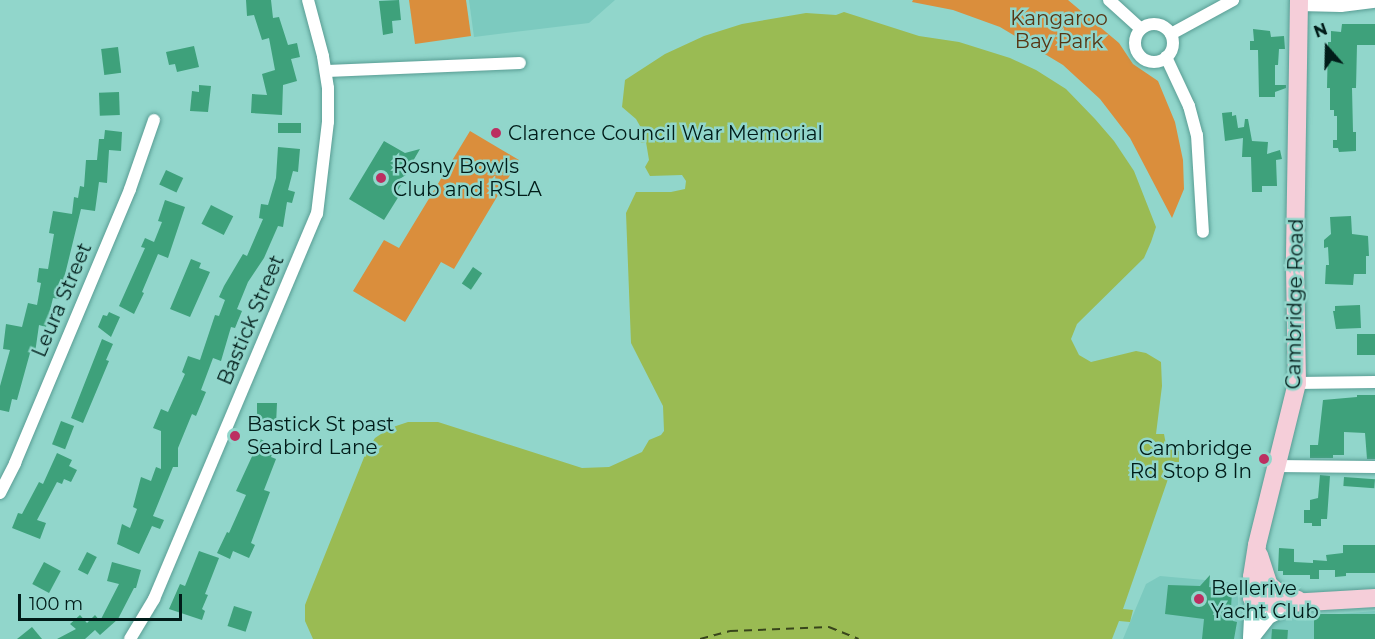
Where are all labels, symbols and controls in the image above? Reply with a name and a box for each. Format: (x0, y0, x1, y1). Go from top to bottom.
park label: Kangaroo Bay Park (1010, 6, 1108, 53)
north arrow (1297, 18, 1357, 78)
text: N (1311, 19, 1330, 42)
place label: Clarence Council War Memorial (508, 121, 823, 145)
marker: Clarence Council War Memorial (489, 126, 503, 140)
place label: Rosny Bowls Club and RSLA (393, 154, 542, 201)
marker: Rosny Bowls Club and RSLA (374, 171, 388, 185)
street label: Cambridge Road (1282, 218, 1308, 390)
street label: Leura Street (27, 239, 97, 361)
street label: Bastick Street (213, 251, 289, 389)
place label: Bastick St past Seabird Lane (247, 412, 394, 459)
marker: Bastick St past Seabird Lane (228, 429, 242, 443)
place label: Cambridge Rd Stop 8 In (1130, 436, 1252, 483)
marker: Cambridge Rd Stop 8 In (1257, 452, 1271, 466)
place label: Bellerive Yacht Club (1211, 576, 1319, 623)
scale bar (21, 582, 184, 620)
marker: Bellerive Yacht Club (1192, 592, 1206, 606)
text: 100 m (29, 593, 83, 615)

